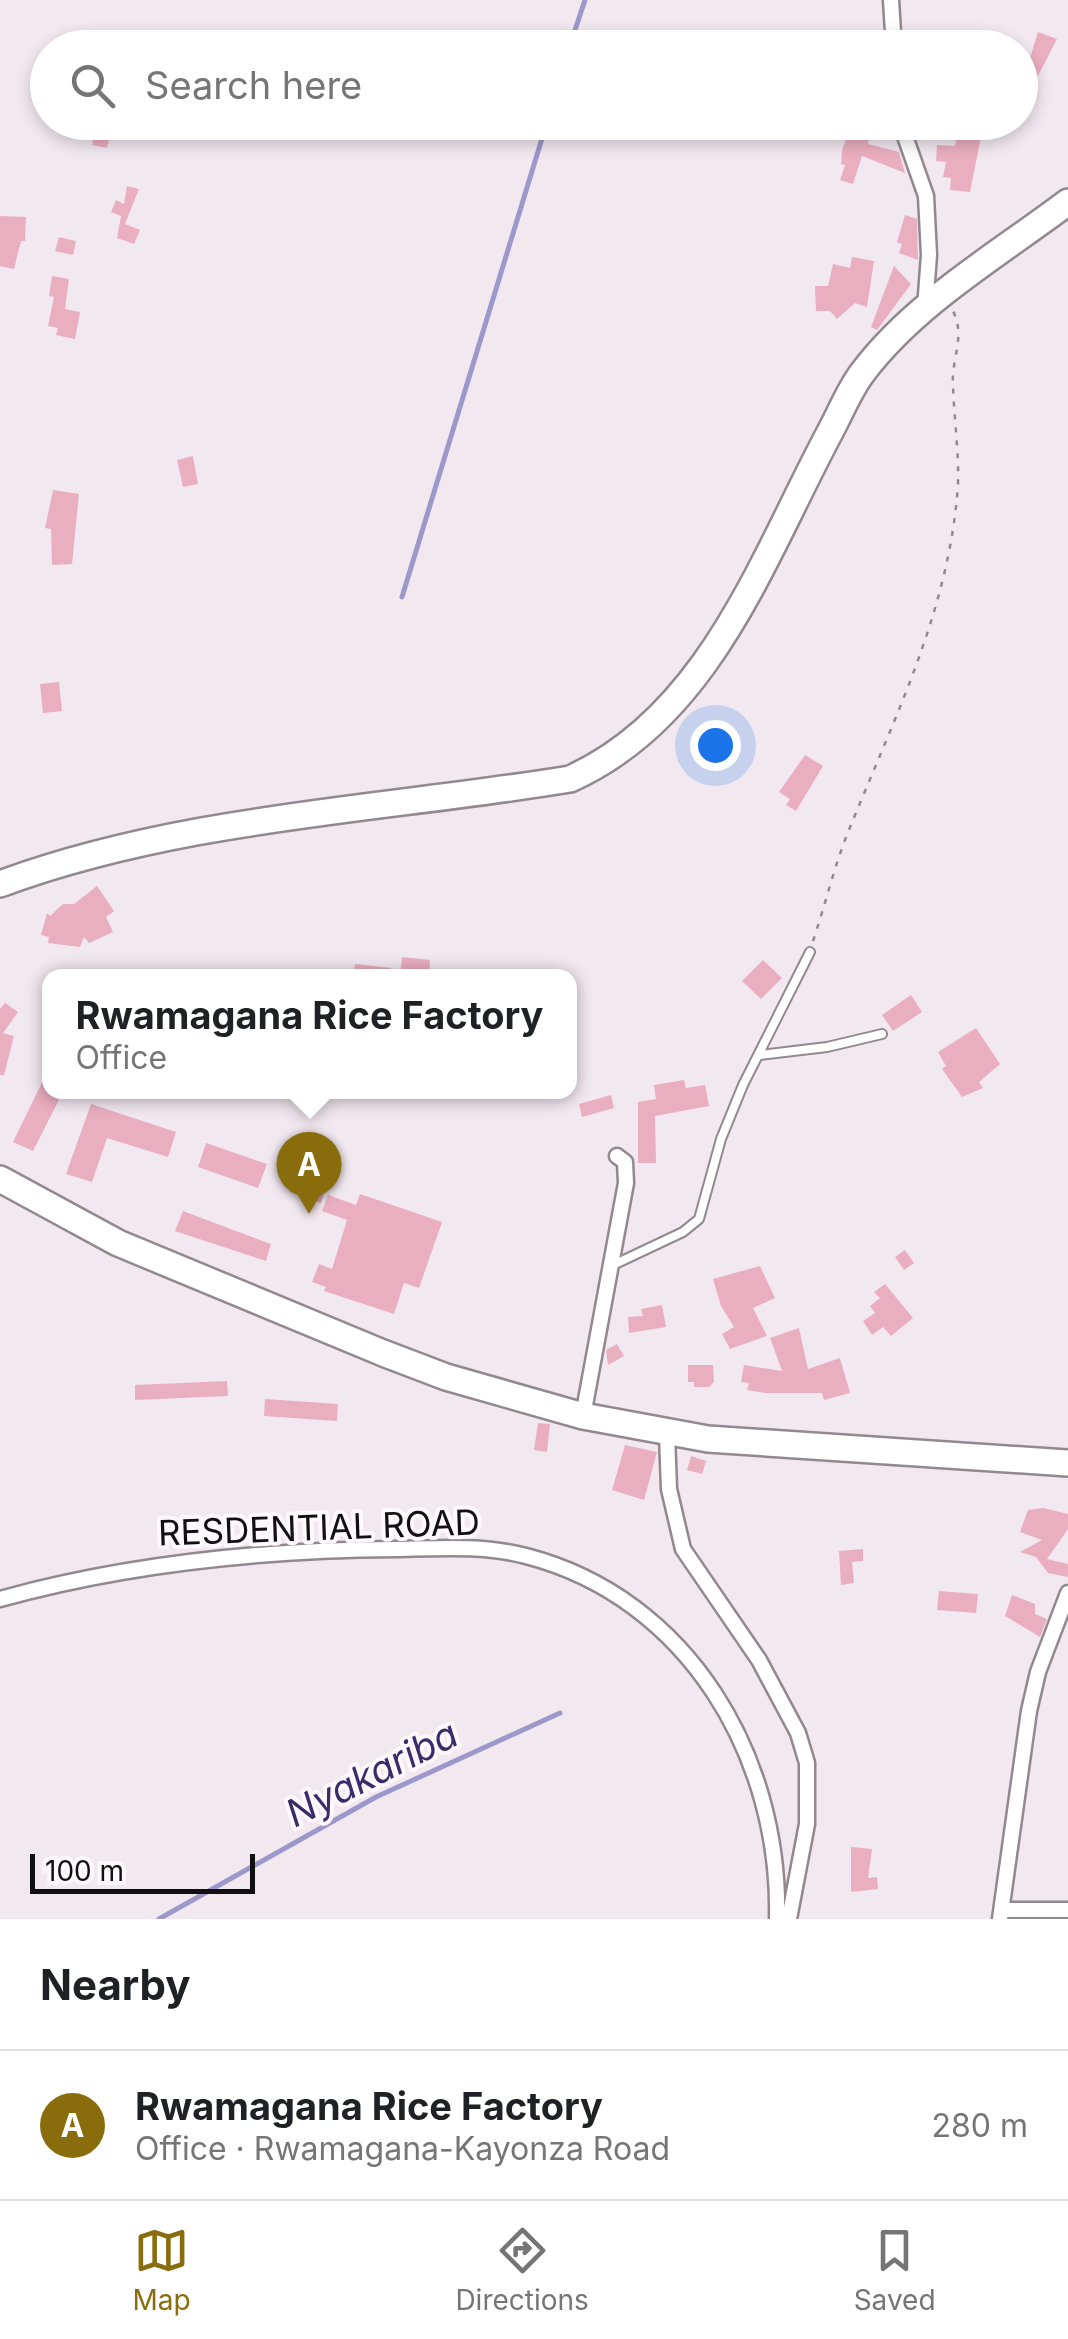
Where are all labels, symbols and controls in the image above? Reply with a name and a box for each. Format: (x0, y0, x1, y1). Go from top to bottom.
search box (30, 30, 1038, 140)
icon: search (65, 58, 120, 113)
text: Search here (145, 62, 362, 108)
your location (690, 720, 741, 771)
popup (42, 969, 577, 1099)
text: Rwamagana Rice Factory (76, 992, 543, 1038)
text: Office (76, 1038, 167, 1077)
pin: A (276, 1132, 342, 1214)
street label: RESDENTIAL ROAD (157, 1500, 481, 1554)
water label: Nyakariba (278, 1710, 465, 1836)
scale bar (30, 1849, 255, 1894)
text: 100 m (45, 1854, 124, 1888)
text: Nearby (40, 1959, 191, 2010)
text: Rwamagana Rice Factory (135, 2083, 603, 2129)
text: A (61, 2106, 84, 2145)
text: 280 m (931, 2106, 1028, 2145)
text: Office · Rwamagana-Kayonza Road (135, 2129, 670, 2168)
tab: Map (132, 2223, 191, 2317)
tab: Directions (455, 2223, 589, 2317)
tab: Saved (854, 2223, 936, 2317)

